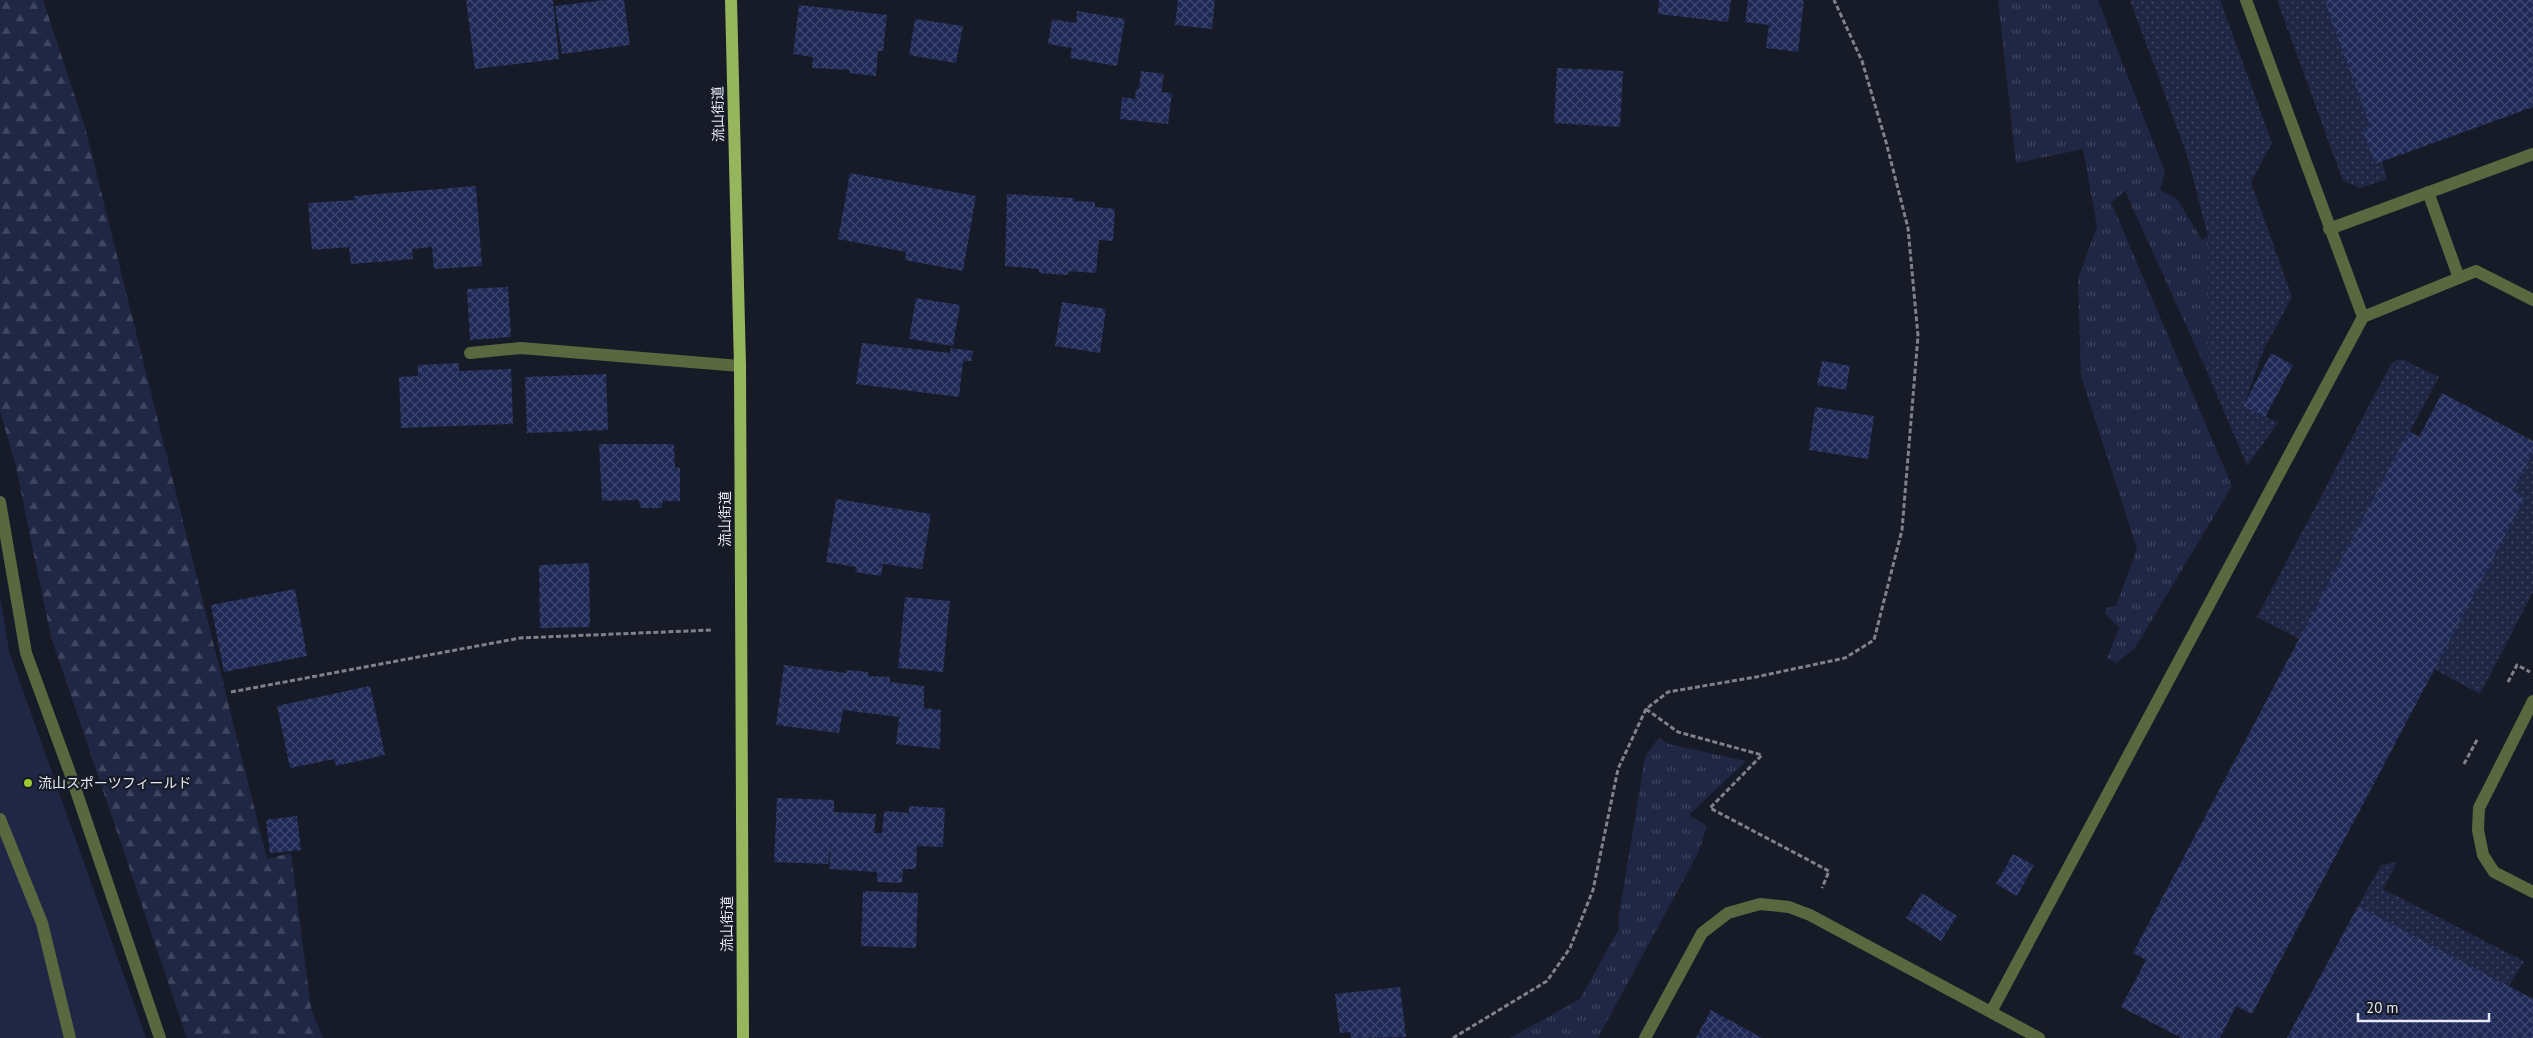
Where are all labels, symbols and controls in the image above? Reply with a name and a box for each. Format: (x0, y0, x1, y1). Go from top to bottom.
street label: 流山街道 (709, 86, 727, 142)
street label: 流山街道 (716, 491, 734, 547)
place label: 流山スポーツフィールド (38, 774, 191, 792)
marker: 流山スポーツフィールド (22, 777, 34, 789)
street label: 流山街道 (718, 896, 736, 952)
scale bar (2358, 990, 2489, 1022)
text: 20 m (2366, 998, 2399, 1017)

